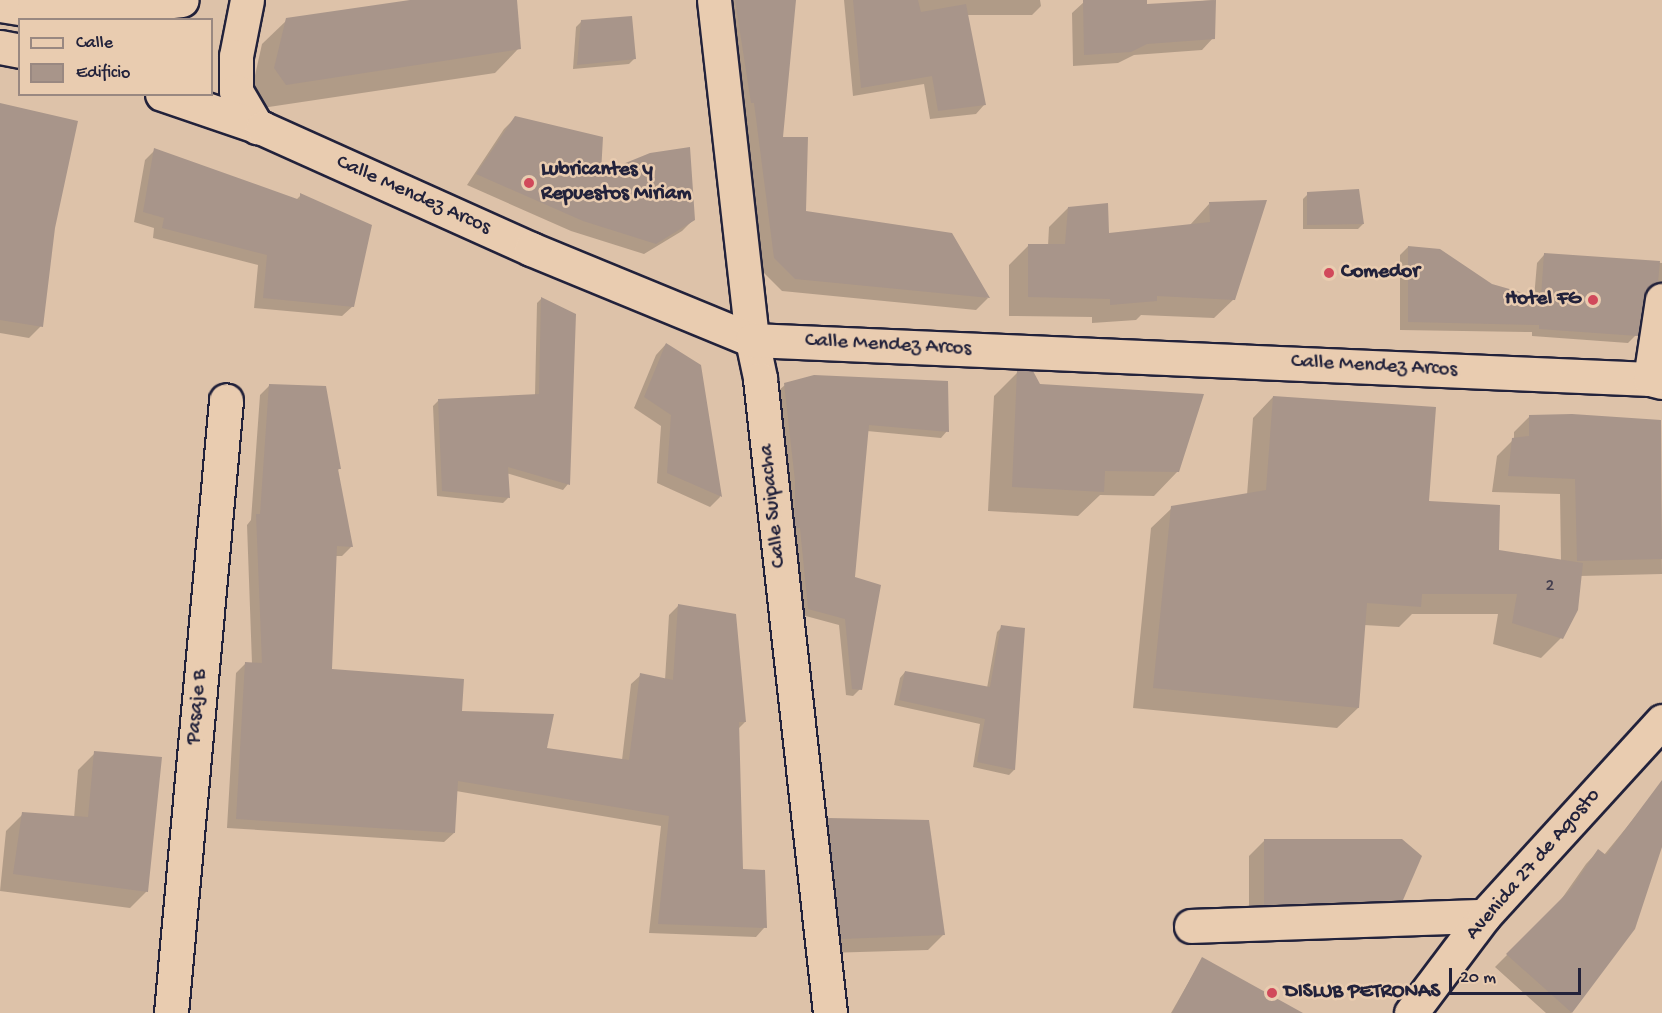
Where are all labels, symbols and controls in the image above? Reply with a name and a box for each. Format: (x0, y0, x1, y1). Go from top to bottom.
legend (18, 18, 213, 96)
text: Calle (76, 33, 113, 54)
text: Edificio (76, 63, 130, 84)
street label: Calle Mendez Arcos (332, 151, 494, 241)
place label: Lubricantes y Repuestos Miriam (541, 158, 691, 208)
marker: Lubricantes y Repuestos Miriam (522, 176, 536, 190)
place label: Comedor (1341, 260, 1420, 286)
marker: Comedor (1322, 266, 1336, 280)
place label: Hotel FG (1505, 287, 1581, 313)
marker: Hotel FG (1586, 293, 1600, 307)
street label: Calle Mendez Arcos (804, 329, 972, 363)
street label: Calle Mendez Arcos (1290, 350, 1458, 384)
street label: Calle Suipacha (755, 443, 793, 569)
house number: 2 (1546, 576, 1554, 598)
street label: Pasaje B (182, 668, 214, 746)
street label: Avenida 27 de Agosto (1461, 784, 1607, 946)
scale bar (1452, 956, 1584, 994)
text: 20 m (1460, 968, 1496, 989)
place label: DISLUB PETRONAS (1284, 980, 1440, 1006)
marker: DISLUB PETRONAS (1265, 986, 1279, 1000)

